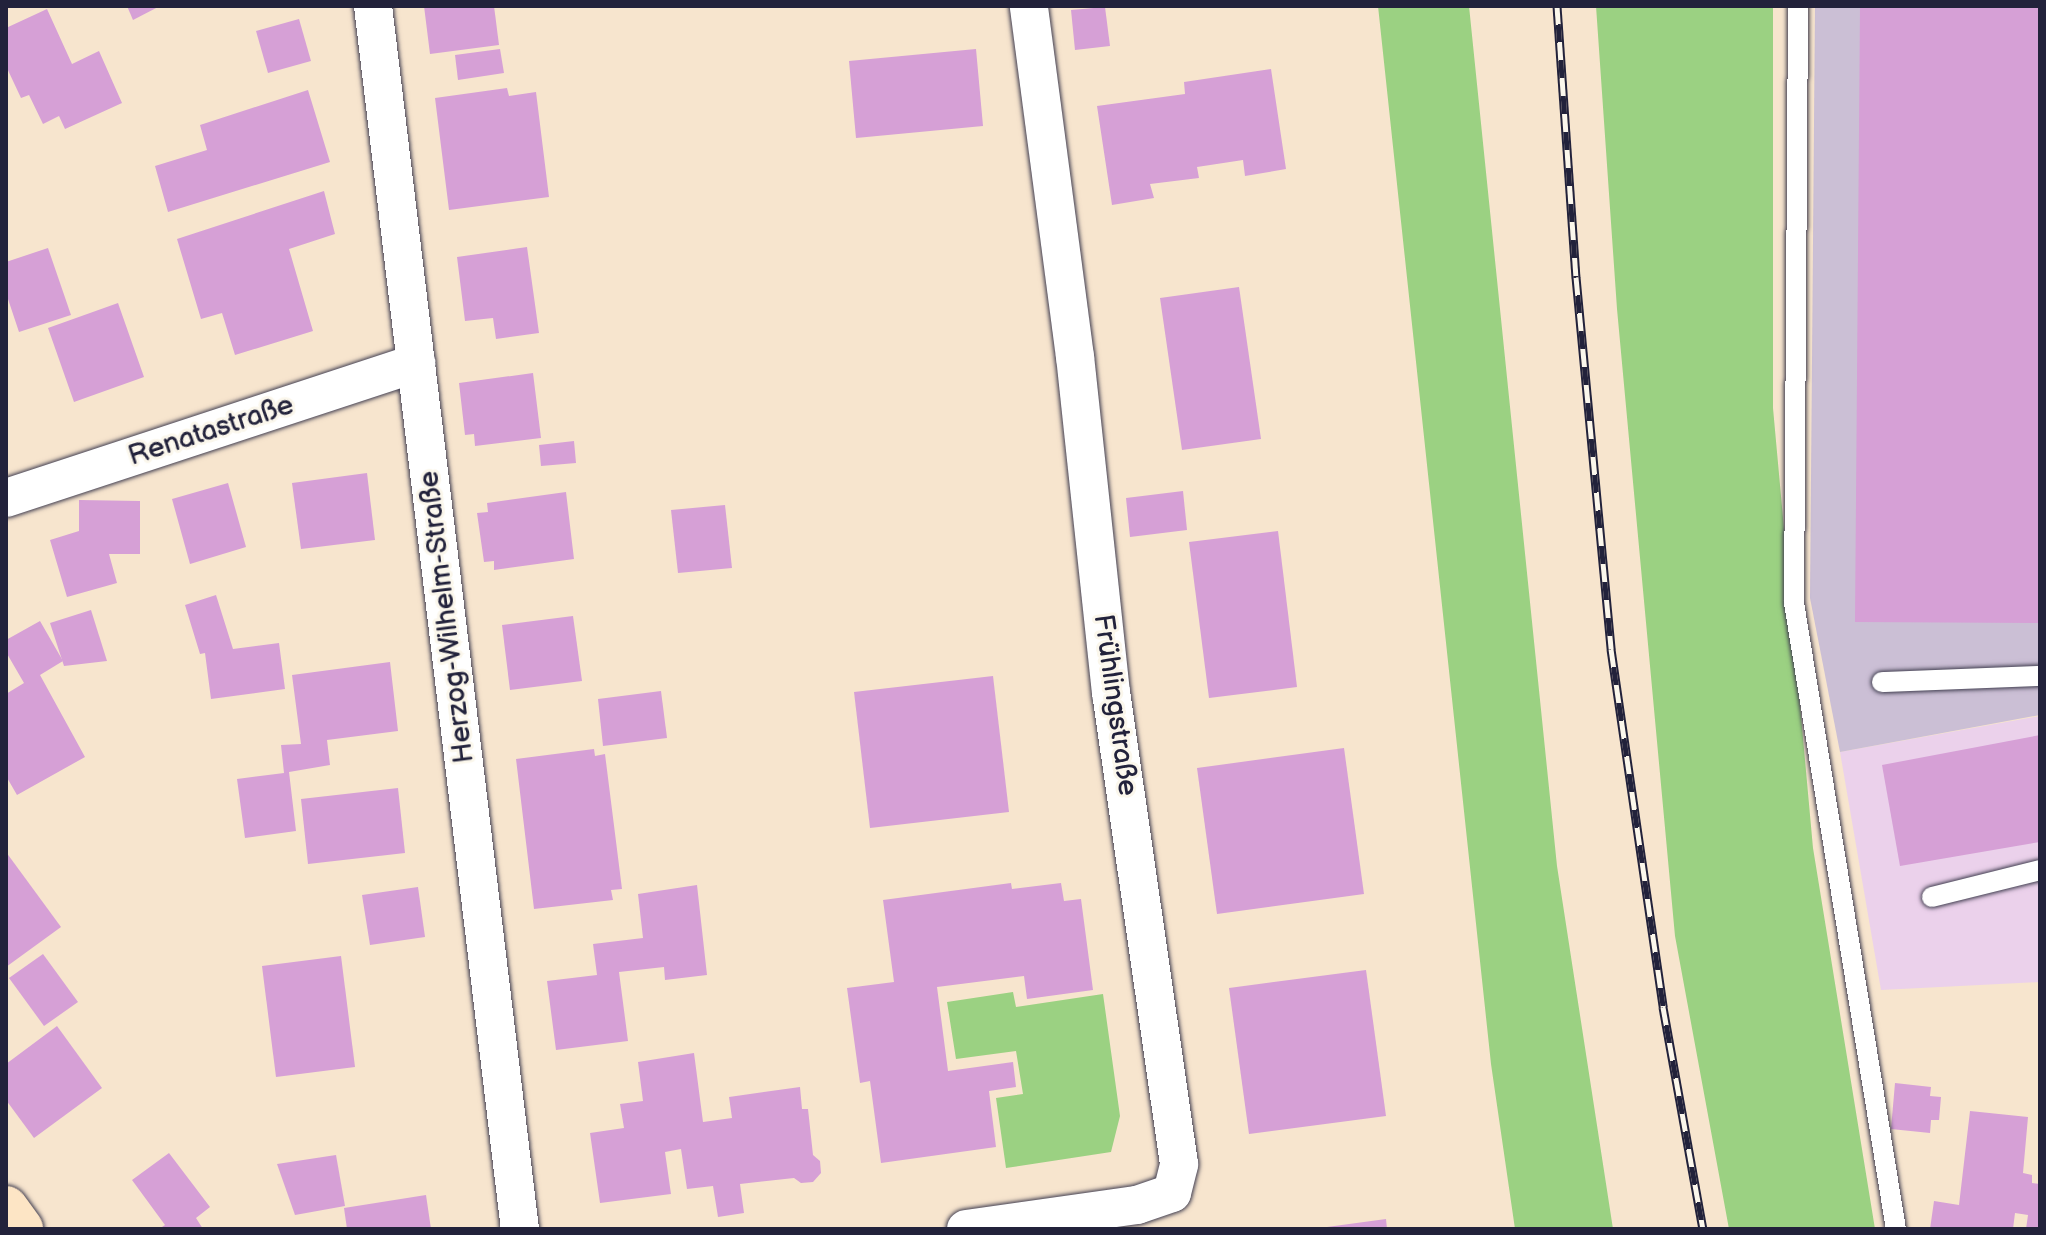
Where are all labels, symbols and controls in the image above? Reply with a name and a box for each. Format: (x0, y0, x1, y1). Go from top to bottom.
street label: Renatastraße (124, 388, 298, 474)
street label: Herzog-Wilhelm-Straße (412, 469, 482, 765)
street label: Frühlingstraße (1086, 612, 1144, 798)

